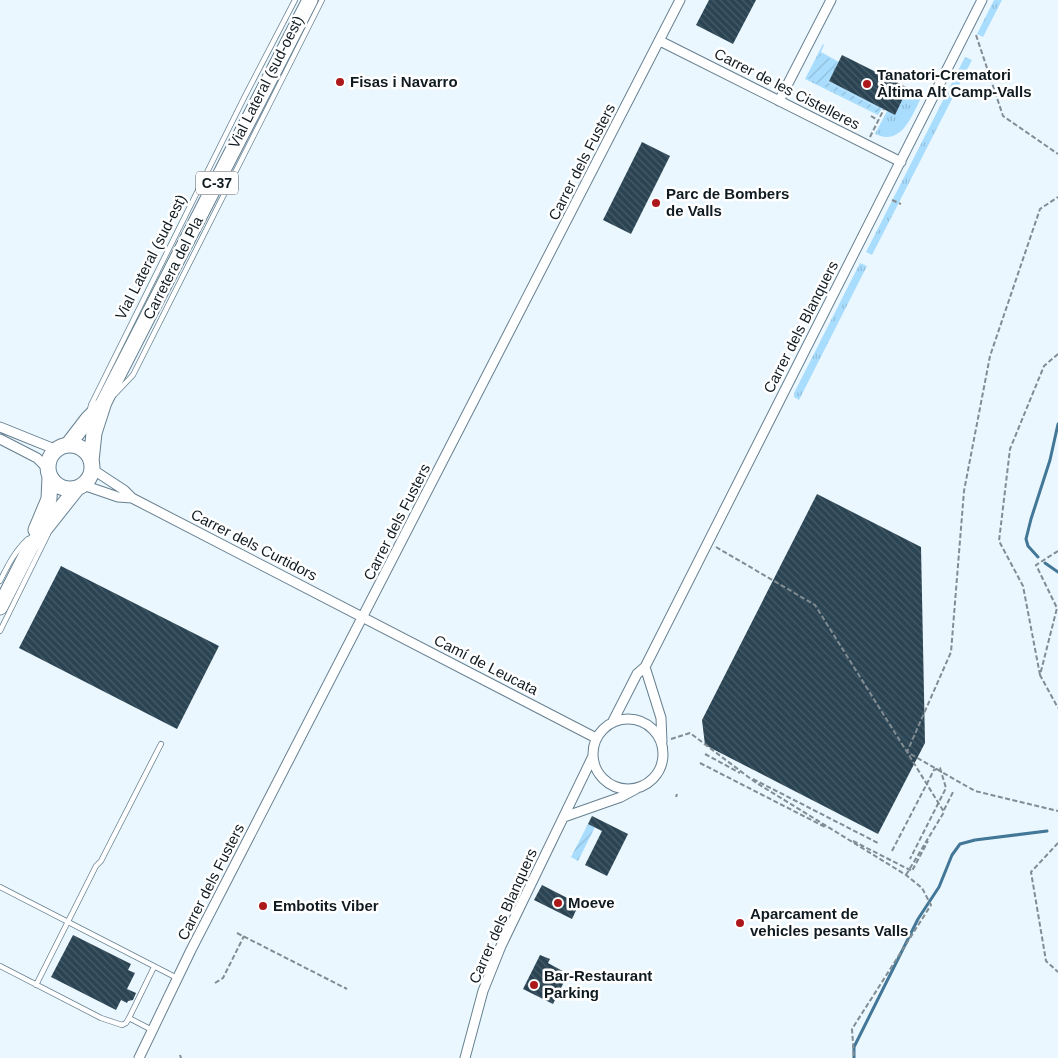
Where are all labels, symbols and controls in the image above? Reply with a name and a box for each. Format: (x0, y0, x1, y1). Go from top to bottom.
street label: Vial Lateral (sud-oest) (225, 13, 306, 151)
street label: Carrer de les Cistelleres (712, 44, 863, 133)
place label: Tanatori-Crematori Àltima Alt Camp-Valls (877, 66, 1031, 100)
place label: Fisas i Navarro (350, 73, 458, 90)
marker: Fisas i Navarro (334, 76, 346, 88)
marker: Tanatori-Crematori Àltima Alt Camp-Valls (861, 78, 873, 90)
street label: Carrer dels Fusters (545, 101, 618, 223)
road number: C-37 (196, 172, 238, 194)
place label: Parc de Bombers de Valls (666, 185, 789, 219)
street label: Vial Lateral (sud-est) (112, 191, 189, 322)
marker: Parc de Bombers de Valls (650, 197, 662, 209)
street label: Carretera del Pla (139, 213, 206, 322)
street label: Carrer dels Blanquers (760, 258, 841, 396)
street label: Carrer dels Fusters (360, 461, 433, 583)
street label: Carrer dels Curtidors (188, 505, 320, 584)
street label: Camí de Leucata (431, 631, 542, 698)
street label: Carrer dels Fusters (174, 821, 247, 943)
street label: Carrer dels Blanquers (465, 846, 540, 986)
place label: Moeve (568, 894, 615, 911)
place label: Embotits Viber (273, 897, 379, 914)
marker: Moeve (552, 897, 564, 909)
marker: Embotits Viber (257, 900, 269, 912)
place label: Aparcament de vehicles pesants Valls (750, 905, 908, 939)
marker: Aparcament de vehicles pesants Valls (734, 917, 746, 929)
place label: Bar-Restaurant Parking (544, 967, 652, 1001)
marker: Bar-Restaurant Parking (528, 979, 540, 991)

